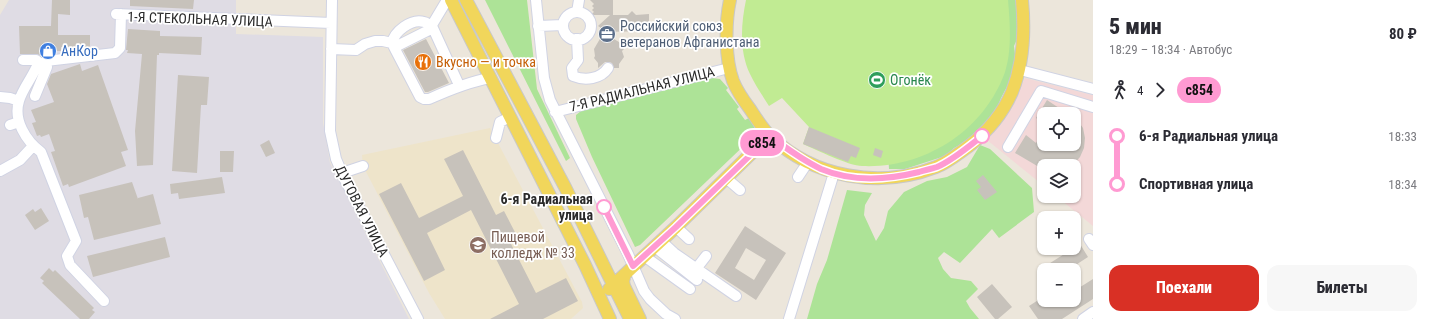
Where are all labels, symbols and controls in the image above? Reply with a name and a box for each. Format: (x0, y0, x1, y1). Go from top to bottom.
street label: 1-Я СТЕКОЛЬНАЯ УЛИЦА (127, 8, 273, 30)
text: 5 мин (1109, 14, 1162, 39)
place label: Российский союз ветеранов Афганистана (620, 18, 759, 50)
office icon: Российский союз ветеранов Афганистана (597, 24, 617, 44)
text: 80 ₽ (1389, 25, 1417, 43)
shop icon: АнКор (38, 41, 58, 61)
text: 18:29 – 18:34 · Автобус (1109, 42, 1232, 57)
place label: АнКор (61, 43, 98, 59)
restaurant icon: Вкусно — и точка (413, 52, 433, 72)
place label: Вкусно — и точка (436, 54, 536, 70)
street label: 7-Я РАДИАЛЬНАЯ УЛИЦА (568, 63, 716, 115)
sports icon: Огонёк (867, 70, 887, 90)
place label: Огонёк (890, 72, 931, 88)
icon: walk (1109, 79, 1131, 101)
icon: forward (1149, 79, 1171, 101)
text: с854 (1185, 82, 1213, 98)
text: 4 (1137, 83, 1143, 98)
map controls (1037, 107, 1081, 307)
button: locate (1037, 107, 1081, 151)
text: 6-я Радиальная улица (1139, 127, 1278, 145)
unlabelled marker (974, 128, 990, 144)
text: 18:33 (1388, 129, 1417, 144)
line badge: с854 (734, 130, 790, 156)
text: с854 (748, 135, 776, 151)
button: layers (1037, 159, 1081, 203)
street label: ДУГОВАЯ УЛИЦА (332, 163, 392, 259)
text: Спортивная улица (1139, 175, 1253, 193)
text: 18:34 (1388, 177, 1417, 192)
place label: 6-я Радиальная улица (500, 191, 593, 223)
marker: 6-я Радиальная улица (596, 199, 612, 215)
button: + (1037, 211, 1081, 255)
place label: Пищевой колледж № 33 (491, 229, 575, 261)
school or university icon: Пищевой колледж № 33 (468, 235, 488, 255)
button: − (1037, 263, 1081, 307)
button: Поехали (1109, 265, 1259, 311)
button: Билеты (1267, 265, 1417, 311)

